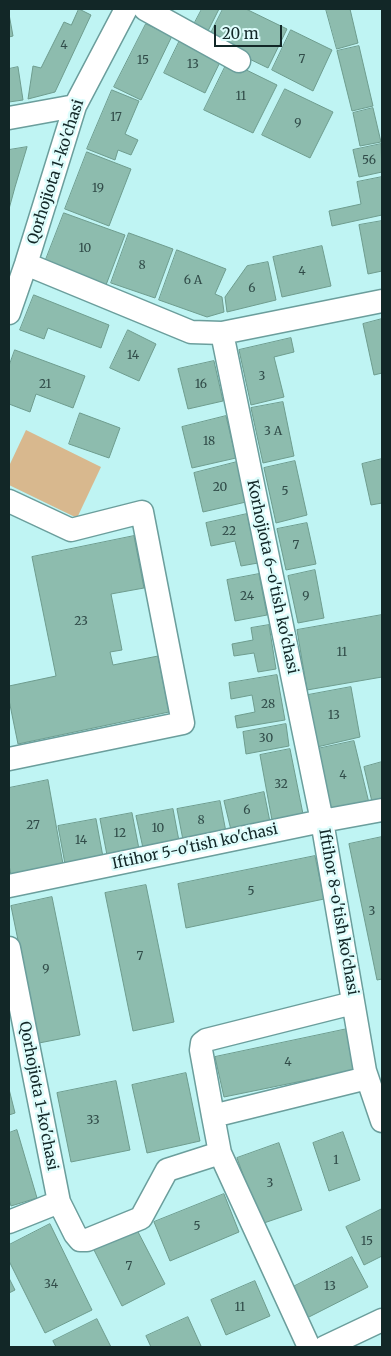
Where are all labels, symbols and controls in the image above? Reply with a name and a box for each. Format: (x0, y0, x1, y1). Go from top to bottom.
scale bar (216, 15, 284, 47)
text: 20 m (222, 24, 259, 43)
house number: 4 (60, 39, 68, 53)
house number: 7 (299, 53, 305, 67)
house number: 15 (137, 54, 149, 68)
house number: 13 (187, 58, 199, 72)
house number: 11 (236, 90, 246, 104)
street label: Qorhojiota 1-ko'chasi (24, 97, 88, 247)
house number: 17 (110, 111, 122, 125)
house number: 9 (294, 117, 302, 131)
house number: 56 (362, 154, 376, 168)
house number: 19 (92, 182, 104, 196)
house number: 10 (79, 242, 91, 256)
house number: 8 (138, 259, 146, 273)
house number: 4 (298, 265, 306, 279)
house number: 6 A (184, 274, 202, 288)
house number: 6 (248, 282, 256, 296)
house number: 14 (127, 349, 139, 363)
house number: 3 (259, 370, 265, 384)
house number: 21 (39, 378, 51, 392)
house number: 16 (195, 378, 207, 392)
house number: 3 A (264, 425, 282, 439)
house number: 18 (203, 435, 215, 449)
street label: Korhojiota 6-o'tish ko'chasi (243, 478, 301, 676)
house number: 20 (213, 481, 227, 495)
house number: 5 (281, 485, 289, 499)
house number: 22 (222, 525, 236, 539)
house number: 7 (293, 539, 299, 553)
house number: 24 (240, 590, 254, 604)
house number: 9 (302, 590, 310, 604)
house number: 23 (74, 615, 88, 629)
house number: 11 (337, 646, 347, 660)
house number: 28 (261, 698, 275, 712)
house number: 13 (328, 709, 340, 723)
house number: 30 (259, 732, 273, 746)
house number: 4 (339, 769, 347, 783)
house number: 32 (274, 778, 288, 792)
house number: 6 (243, 804, 251, 818)
house number: 8 (197, 814, 205, 828)
house number: 27 (26, 819, 40, 833)
street label: Iftihor 5-o'tish ko'chasi (111, 821, 279, 873)
house number: 10 (152, 822, 164, 836)
house number: 12 (114, 827, 126, 841)
street label: Iftihor 8-o'tish ko'chasi (314, 827, 362, 997)
house number: 14 (75, 834, 87, 848)
house number: 5 (247, 885, 255, 899)
house number: 3 (369, 905, 375, 919)
house number: 7 (137, 950, 143, 964)
house number: 9 (42, 963, 50, 977)
street label: Qorhojiota 1-ko'chasi (15, 1020, 61, 1172)
house number: 4 (284, 1056, 292, 1070)
house number: 33 (86, 1114, 100, 1128)
house number: 1 (333, 1154, 339, 1168)
house number: 3 (267, 1177, 273, 1191)
house number: 5 (193, 1220, 201, 1234)
house number: 15 (361, 1235, 373, 1249)
house number: 7 (126, 1260, 132, 1274)
house number: 34 (44, 1278, 58, 1292)
house number: 13 (324, 1280, 336, 1294)
house number: 11 (235, 1301, 245, 1315)

